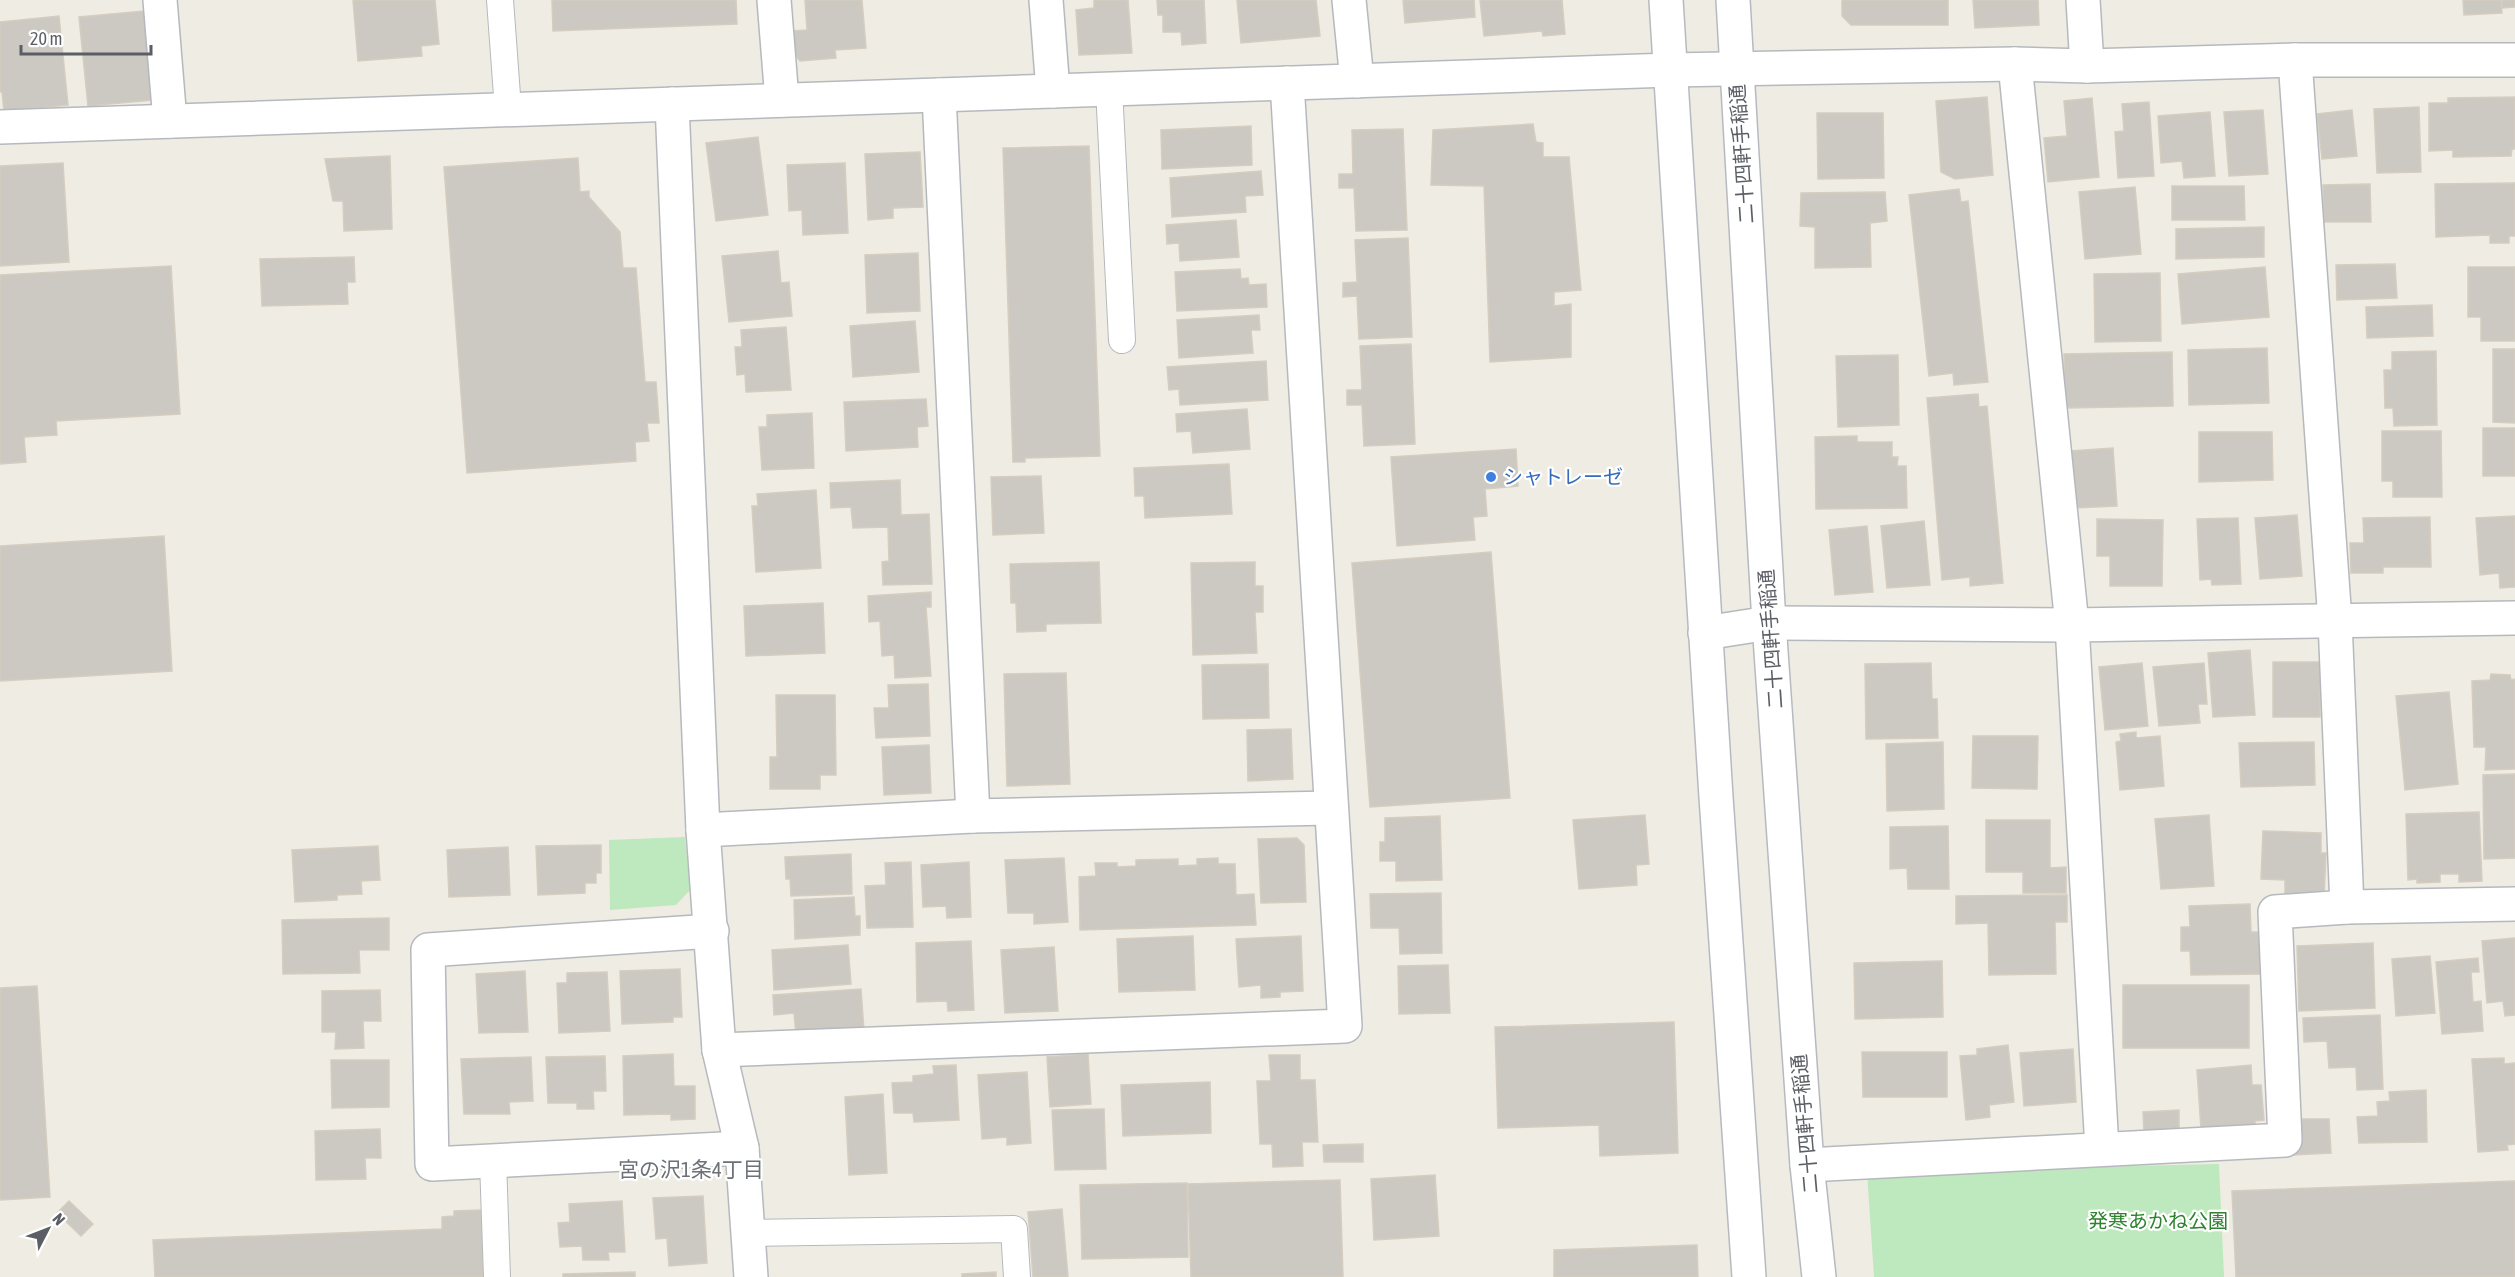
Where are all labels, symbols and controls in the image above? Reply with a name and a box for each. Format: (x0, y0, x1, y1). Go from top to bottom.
scale bar (21, 18, 152, 56)
text: 20 m (30, 28, 62, 49)
street label: 二十四軒手稲通 (1725, 83, 1758, 225)
place label: シャトレーゼ (1503, 465, 1623, 488)
marker: シャトレーゼ (1484, 470, 1498, 484)
street label: 二十四軒手稲通 (1754, 568, 1787, 710)
street label: 二十四軒手稲通 (1787, 1053, 1822, 1195)
district label: 宮の沢1条4丁目 (618, 1157, 764, 1181)
north arrow (18, 1199, 78, 1259)
text: N (49, 1209, 69, 1228)
park label: 発寒あかね公園 (2088, 1209, 2228, 1232)

